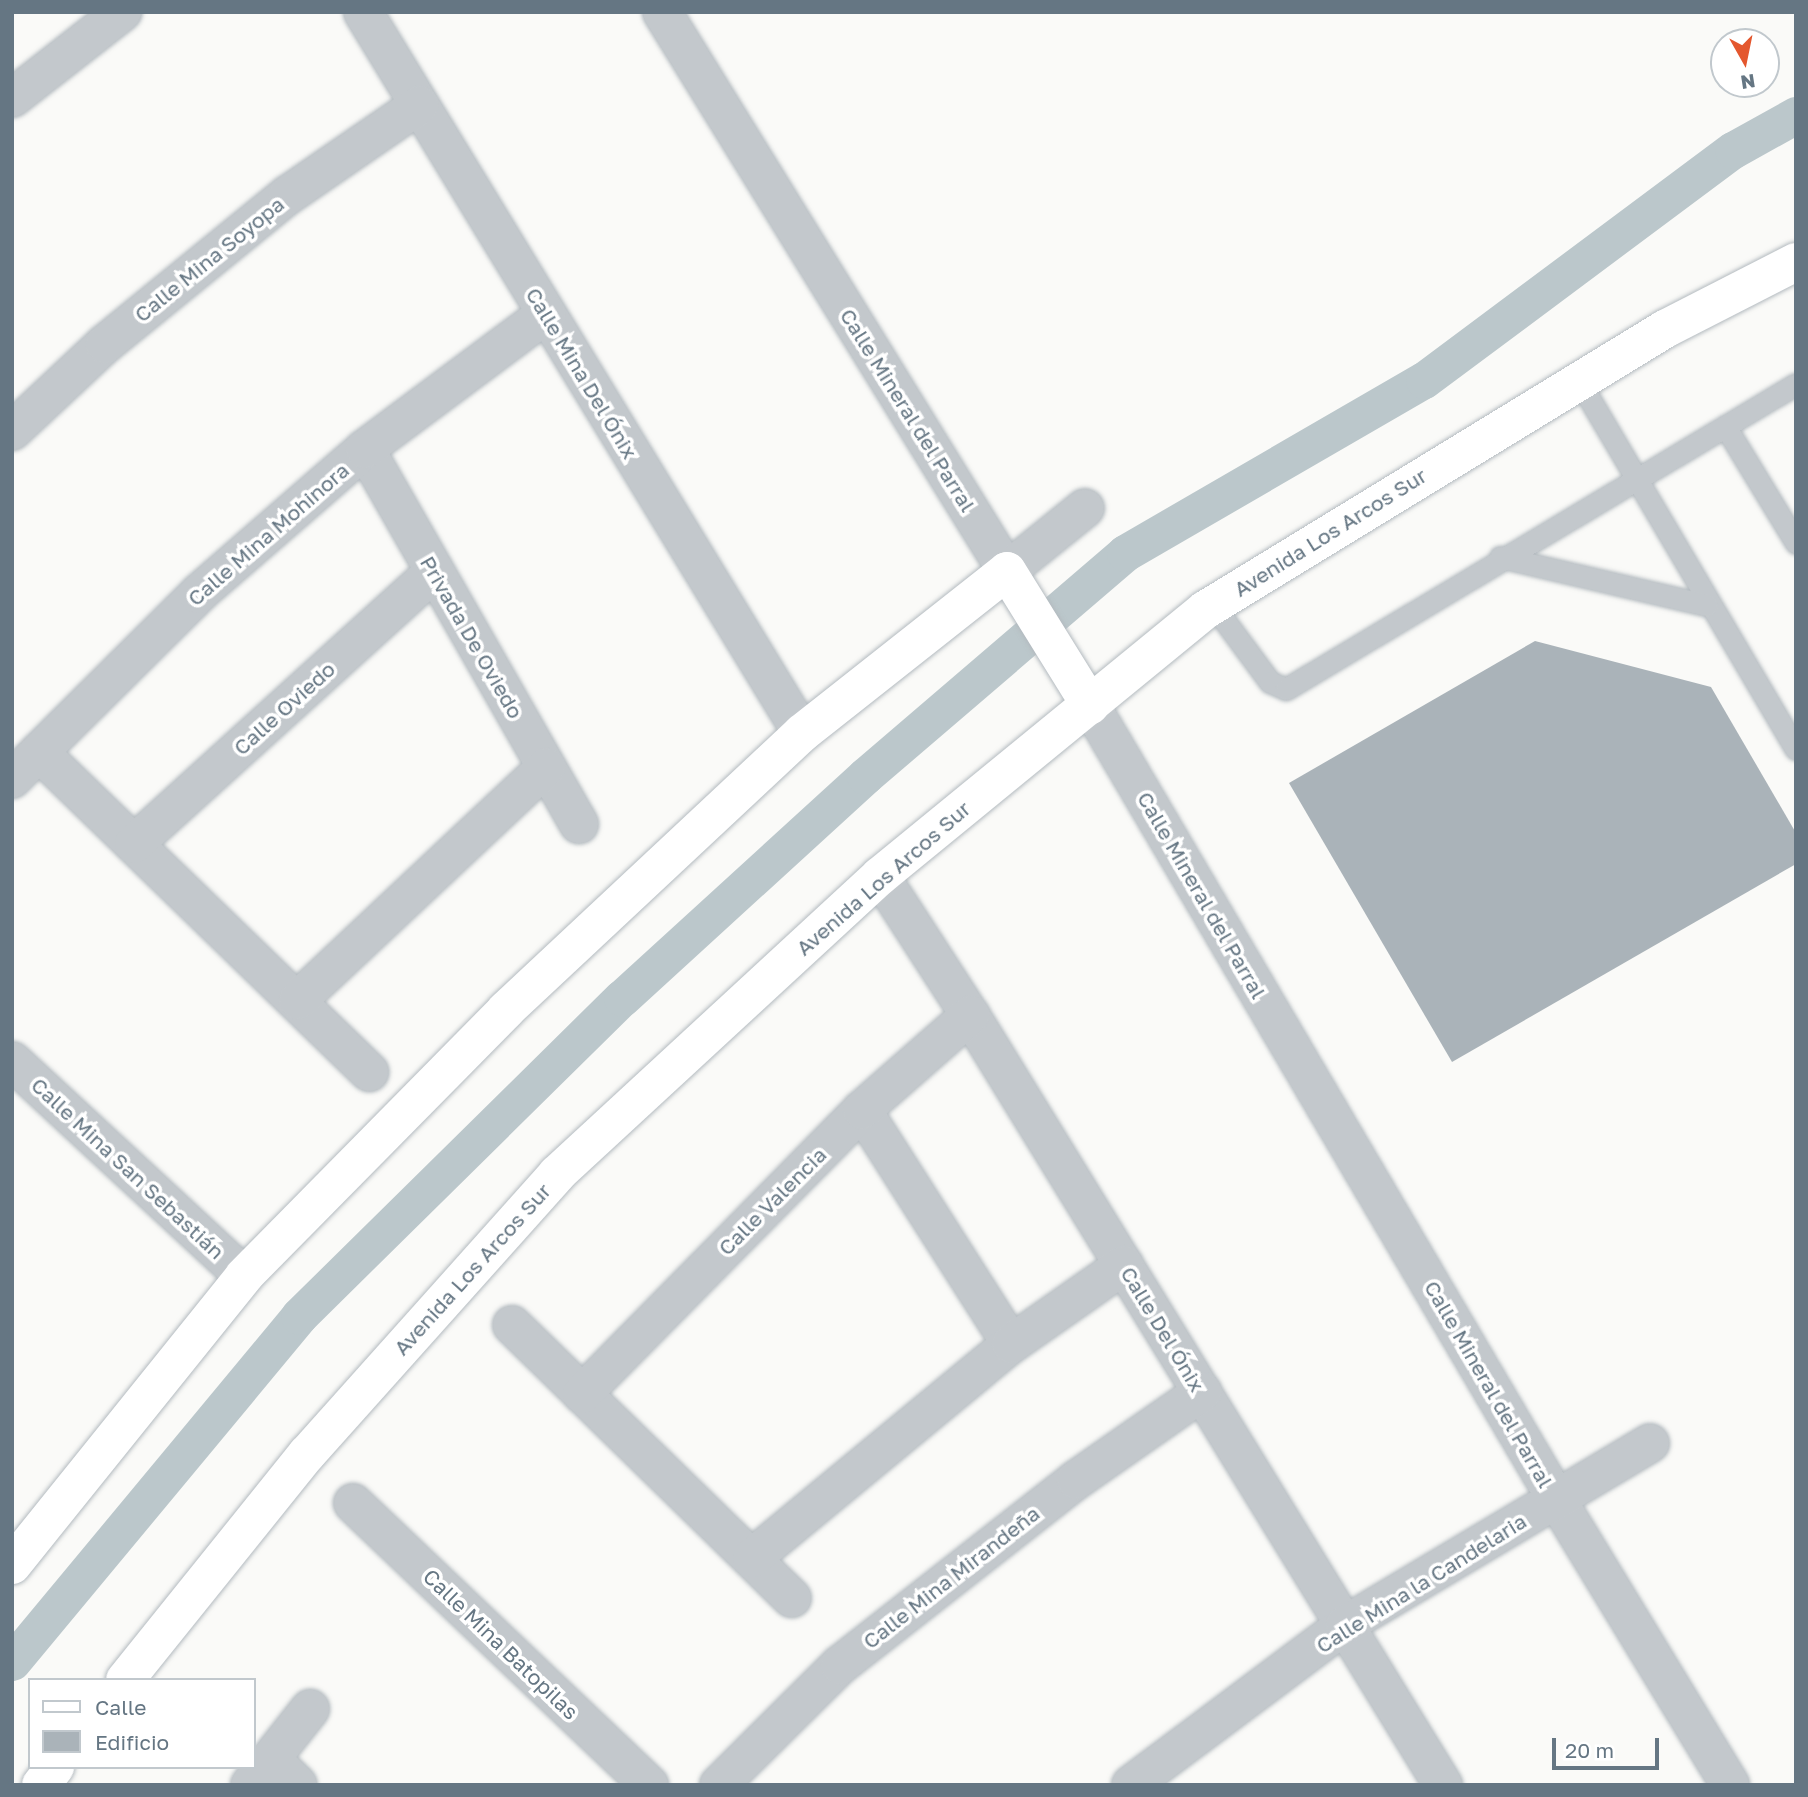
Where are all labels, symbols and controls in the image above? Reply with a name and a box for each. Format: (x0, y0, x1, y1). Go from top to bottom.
north arrow (1710, 28, 1780, 98)
text: N (1739, 70, 1757, 95)
street label: Calle Mina Soyopa (129, 191, 289, 327)
street label: Calle Mina Del Ónix (521, 283, 643, 463)
street label: Calle Mineral del Parral (835, 304, 981, 516)
street label: Calle Mina Mohinora (182, 457, 354, 611)
street label: Avenida Los Arcos Sur (1229, 462, 1431, 602)
street label: Privada De Oviedo (415, 551, 529, 723)
street label: Calle Oviedo (228, 656, 340, 760)
street label: Calle Mineral del Parral (1132, 787, 1272, 1003)
street label: Avenida Los Arcos Sur (791, 796, 975, 960)
street label: Calle Mina San Sebastián (26, 1072, 230, 1264)
street label: Calle Valencia (713, 1142, 831, 1260)
street label: Avenida Los Arcos Sur (388, 1178, 556, 1360)
street label: Calle Del Ónix (1116, 1262, 1210, 1396)
street label: Calle Mineral del Parral (1419, 1276, 1559, 1492)
street label: Calle Mina Mirandeña (858, 1500, 1044, 1654)
street label: Calle Mina la Candelaria (1311, 1508, 1531, 1658)
street label: Calle Mina Batopilas (418, 1564, 584, 1724)
legend (28, 1678, 256, 1769)
text: Calle (95, 1694, 147, 1720)
scale bar (1556, 1724, 1663, 1768)
text: Edificio (95, 1729, 169, 1755)
text: 20 m (1565, 1737, 1614, 1763)

